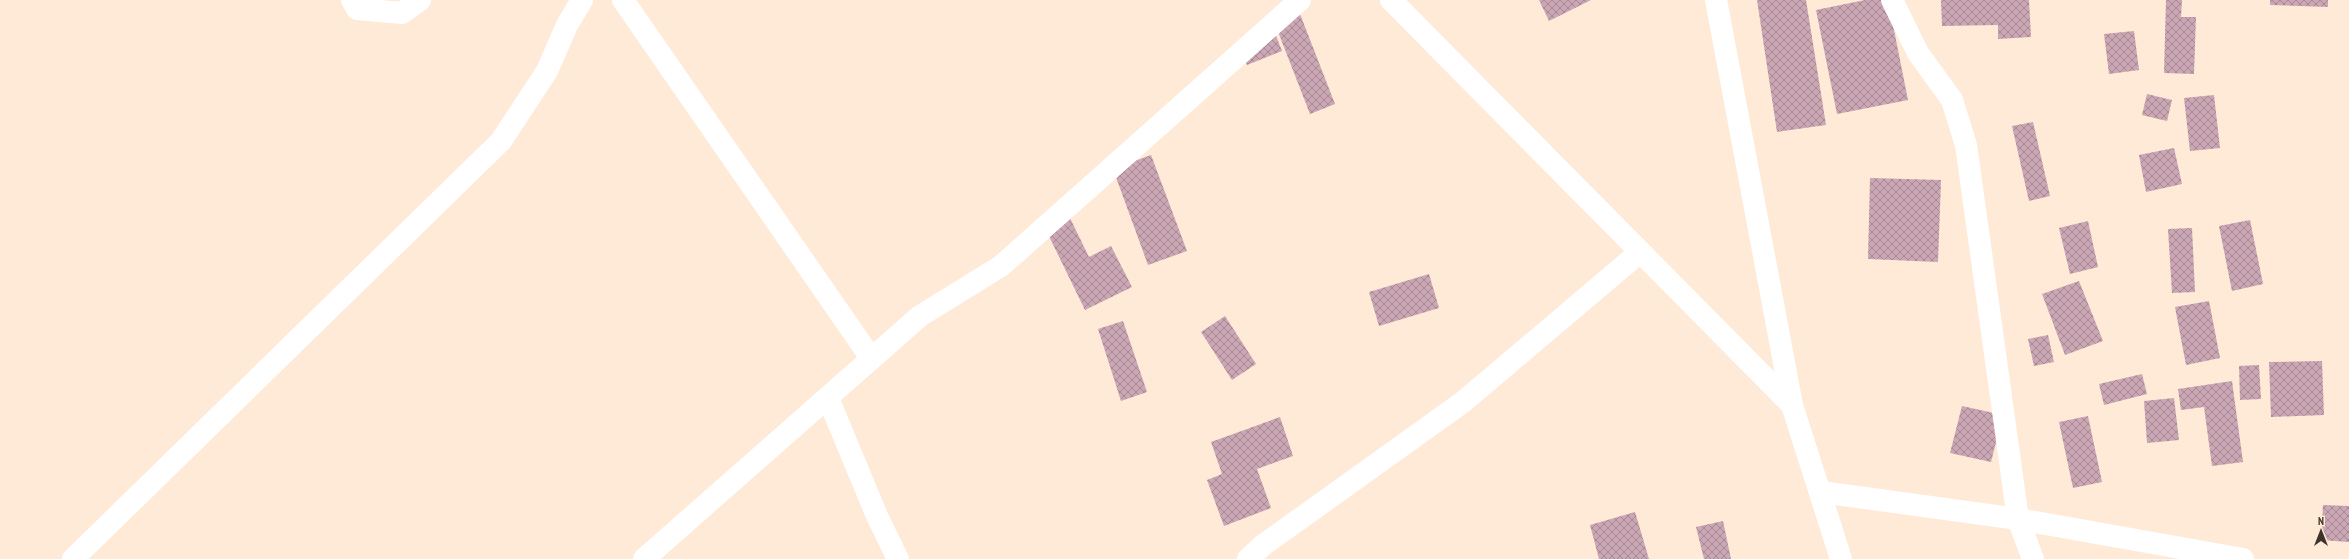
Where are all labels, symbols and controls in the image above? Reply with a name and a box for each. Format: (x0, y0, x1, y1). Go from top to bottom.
north arrow (2301, 511, 2341, 551)
text: N (2318, 514, 2324, 528)

